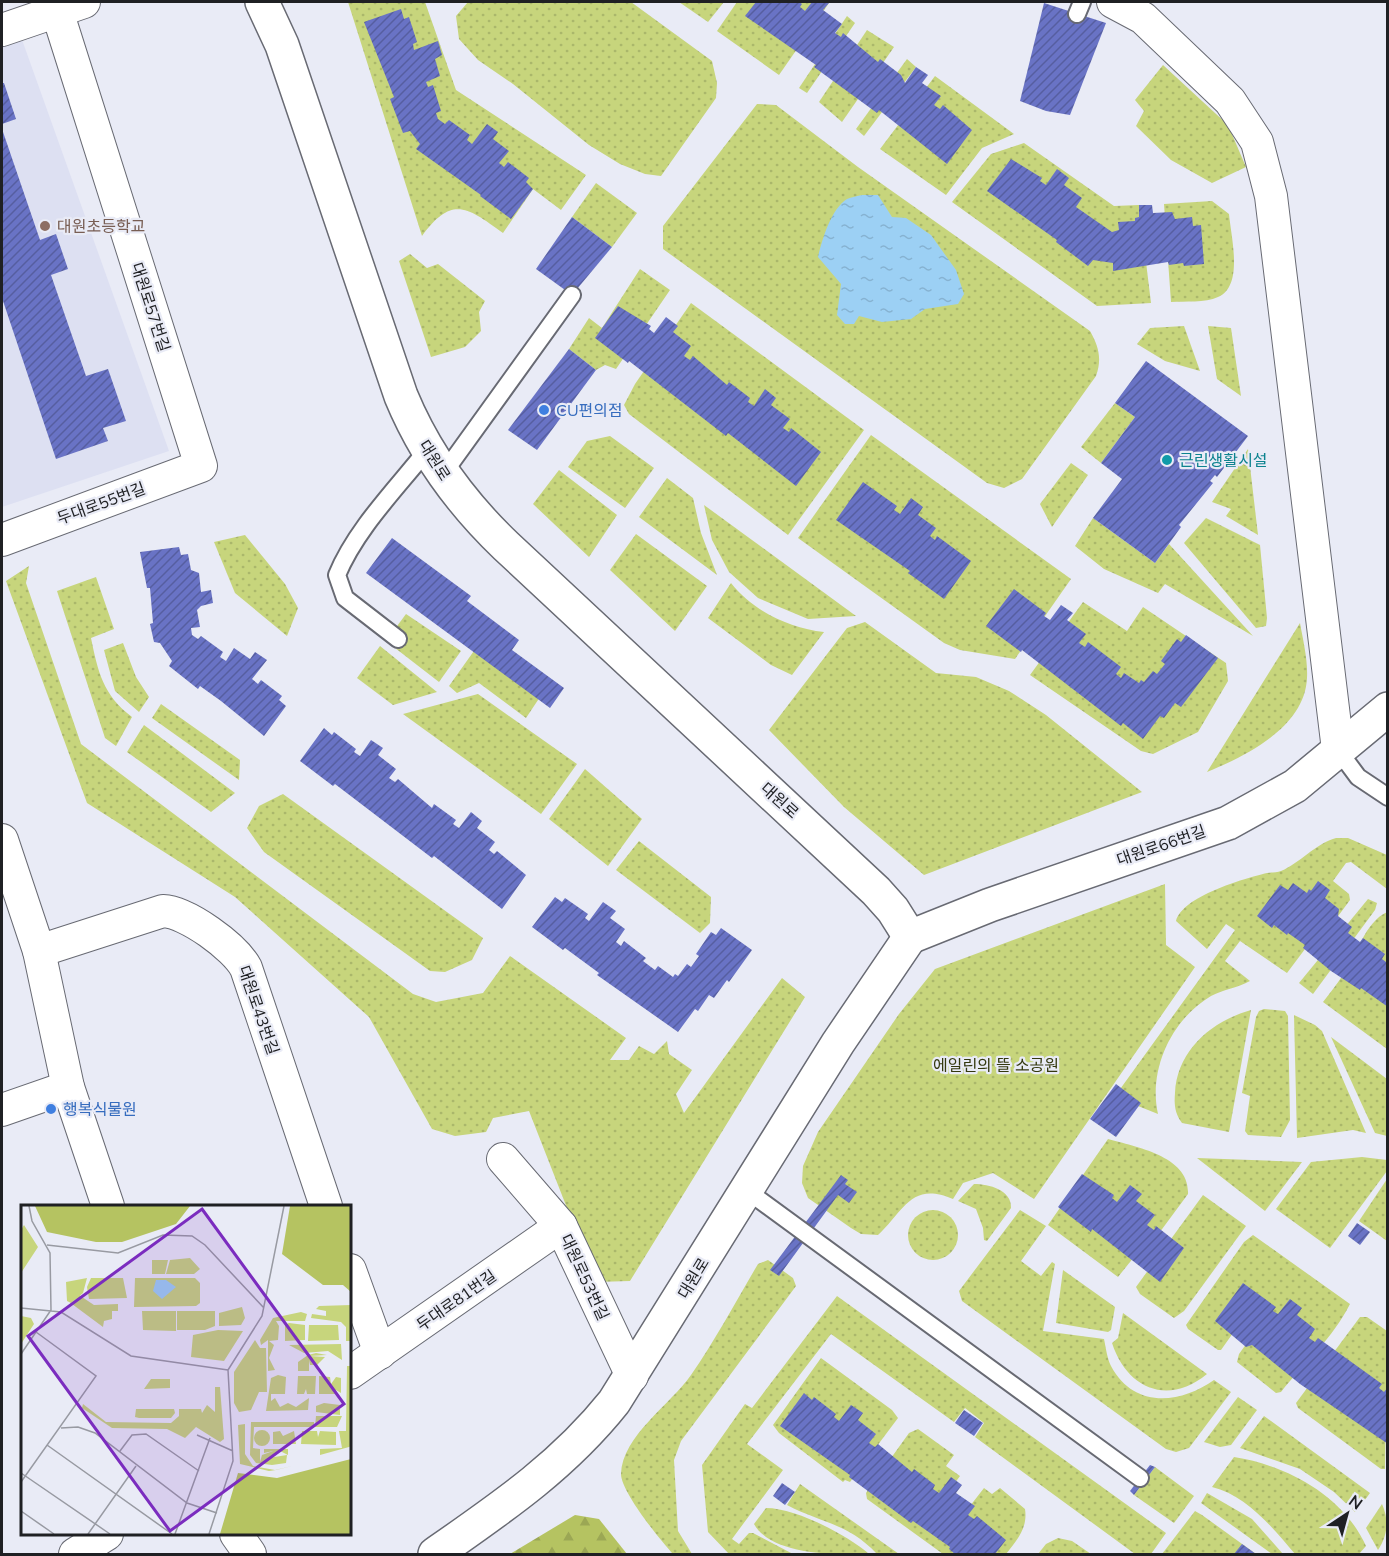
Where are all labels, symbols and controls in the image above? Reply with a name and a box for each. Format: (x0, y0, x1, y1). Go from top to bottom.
place label: 대원초등학교 (57, 216, 145, 236)
marker: 대원초등학교 (38, 219, 52, 233)
street label: 대원로57번길 (127, 260, 175, 354)
place label: CU편의점 (556, 400, 623, 420)
marker: CU편의점 (537, 403, 551, 417)
street label: 대원로 (415, 436, 455, 484)
place label: 근린생활시설 (1179, 450, 1267, 470)
marker: 근린생활시설 (1160, 453, 1174, 467)
street label: 두대로55번길 (54, 478, 148, 528)
street label: 대원로 (757, 778, 803, 822)
street label: 대원로66번길 (1114, 820, 1208, 870)
street label: 대원로43번길 (234, 963, 284, 1057)
park label: 에일린의 뜰 소공원 (933, 1055, 1059, 1075)
place label: 행복식물원 (63, 1099, 137, 1119)
marker: 행복식물원 (44, 1102, 58, 1116)
inset map (21, 1205, 351, 1535)
street label: 대원로53번길 (556, 1231, 614, 1323)
street label: 대원로 (673, 1254, 713, 1302)
street label: 두대로81번길 (412, 1265, 500, 1335)
north arrow (1317, 1484, 1377, 1544)
text: N (1345, 1490, 1367, 1514)

